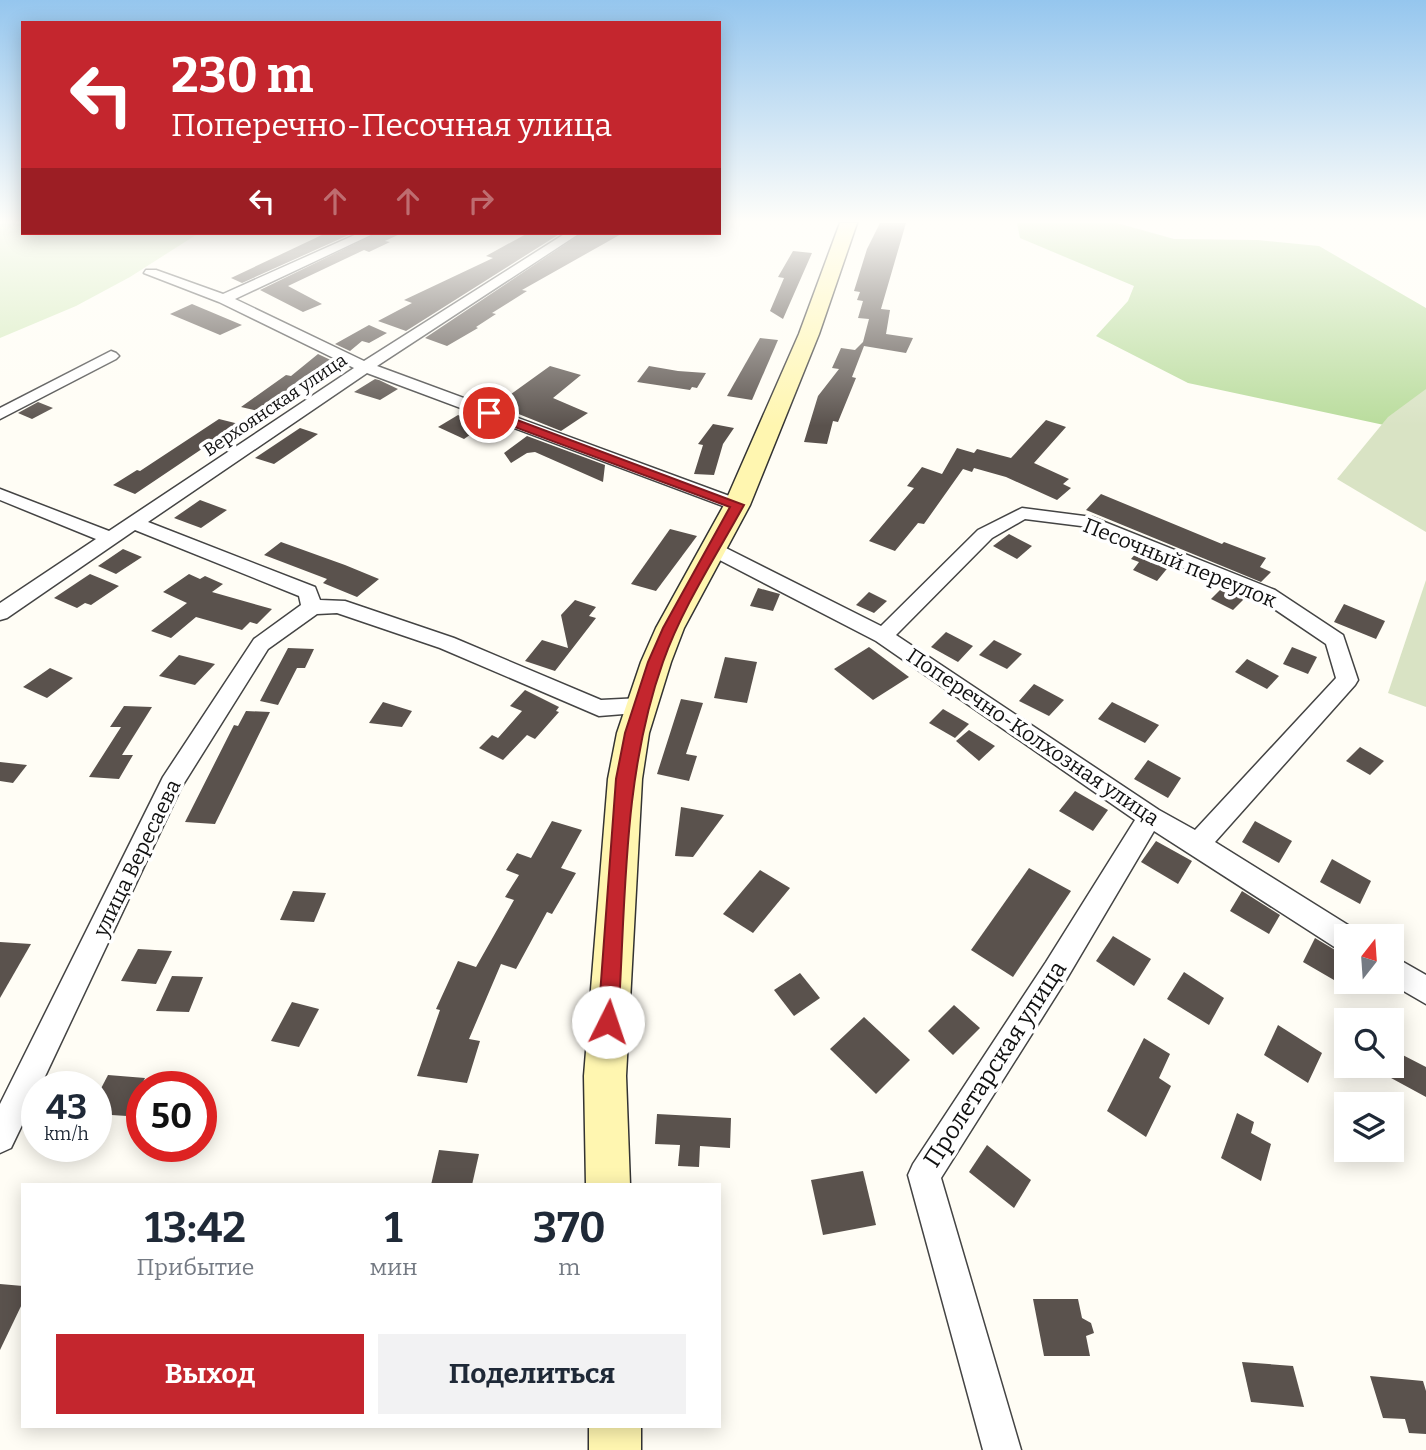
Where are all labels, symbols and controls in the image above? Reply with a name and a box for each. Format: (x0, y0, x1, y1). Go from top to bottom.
text: 230 m (171, 46, 314, 105)
icon: left (56, 49, 147, 140)
text: Поперечно-Песочная улица (171, 106, 612, 144)
icon: left (243, 182, 281, 220)
icon: ahead (316, 182, 354, 220)
icon: ahead (389, 182, 427, 220)
icon: right (462, 182, 500, 220)
street label: Верхоянская улица (199, 349, 351, 461)
pin (459, 383, 519, 443)
icon: arrive (470, 394, 508, 432)
street label: Песочный переулок (1080, 512, 1281, 614)
street label: Поперечно-Колхозная улица (902, 643, 1165, 832)
street label: улица Вересаева (87, 775, 187, 942)
north arrow (1334, 924, 1404, 994)
map controls (1334, 924, 1404, 1162)
street label: Пролетарская улица (918, 956, 1072, 1172)
position arrow (571, 985, 645, 1059)
button: search (1334, 1008, 1404, 1078)
speed limit sign: 50 (126, 1071, 217, 1162)
text: 43 (46, 1086, 87, 1128)
button: layers (1334, 1092, 1404, 1162)
text: km/h (44, 1123, 89, 1145)
text: 13:42 (145, 1203, 246, 1253)
text: 1 (384, 1203, 403, 1253)
text: 370 (533, 1203, 606, 1253)
text: Прибытие (136, 1253, 254, 1281)
text: мин (370, 1253, 417, 1281)
text: m (558, 1253, 580, 1281)
button: Выход (56, 1334, 364, 1414)
button: Поделиться (378, 1334, 686, 1414)

